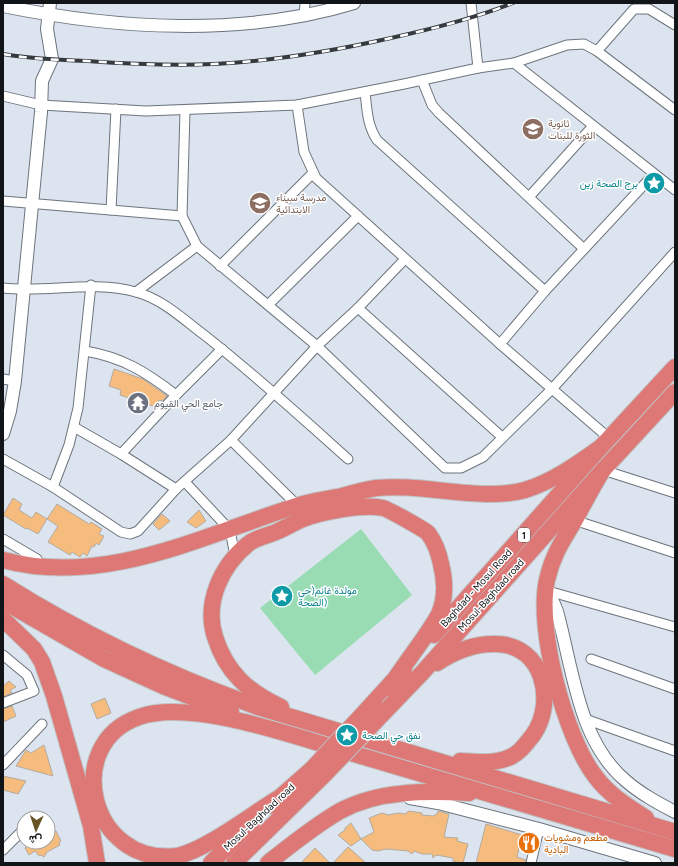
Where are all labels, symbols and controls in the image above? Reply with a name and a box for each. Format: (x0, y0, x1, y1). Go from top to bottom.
school or university icon: ثانوية الثورة للبنات (520, 116, 546, 142)
place label: ثانوية الثورة للبنات (548, 117, 595, 142)
place icon: برج الصحة زين (641, 170, 667, 196)
place label: برج الصحة زين (580, 177, 638, 190)
school or university icon: مدرسة سيناء الابتدائية (247, 190, 273, 216)
place label: مدرسة سيناء الابتدائية (276, 191, 326, 216)
temple icon: جامع الحي القيوم (125, 390, 151, 416)
place label: جامع الحي القيوم (154, 397, 223, 412)
road number: 1 (518, 528, 530, 542)
street label: Baghdad - Mosul Road (437, 546, 515, 630)
street label: Mosul-Baghdad road (455, 556, 527, 634)
place icon: مولدة غانم(حي الصحة) (269, 583, 295, 609)
place label: مولدة غانم(حي الصحة) (298, 584, 357, 609)
place icon: نفق حي الصحة (334, 722, 360, 748)
place label: نفق حي الصحة (362, 729, 421, 744)
street label: Mosul-Baghdad road (221, 780, 298, 853)
north arrow (16, 810, 56, 850)
restaurant icon: مطعم ومشويات البادية (516, 830, 542, 856)
place label: مطعم ومشويات البادية (544, 831, 608, 856)
text: ش (29, 833, 42, 846)

